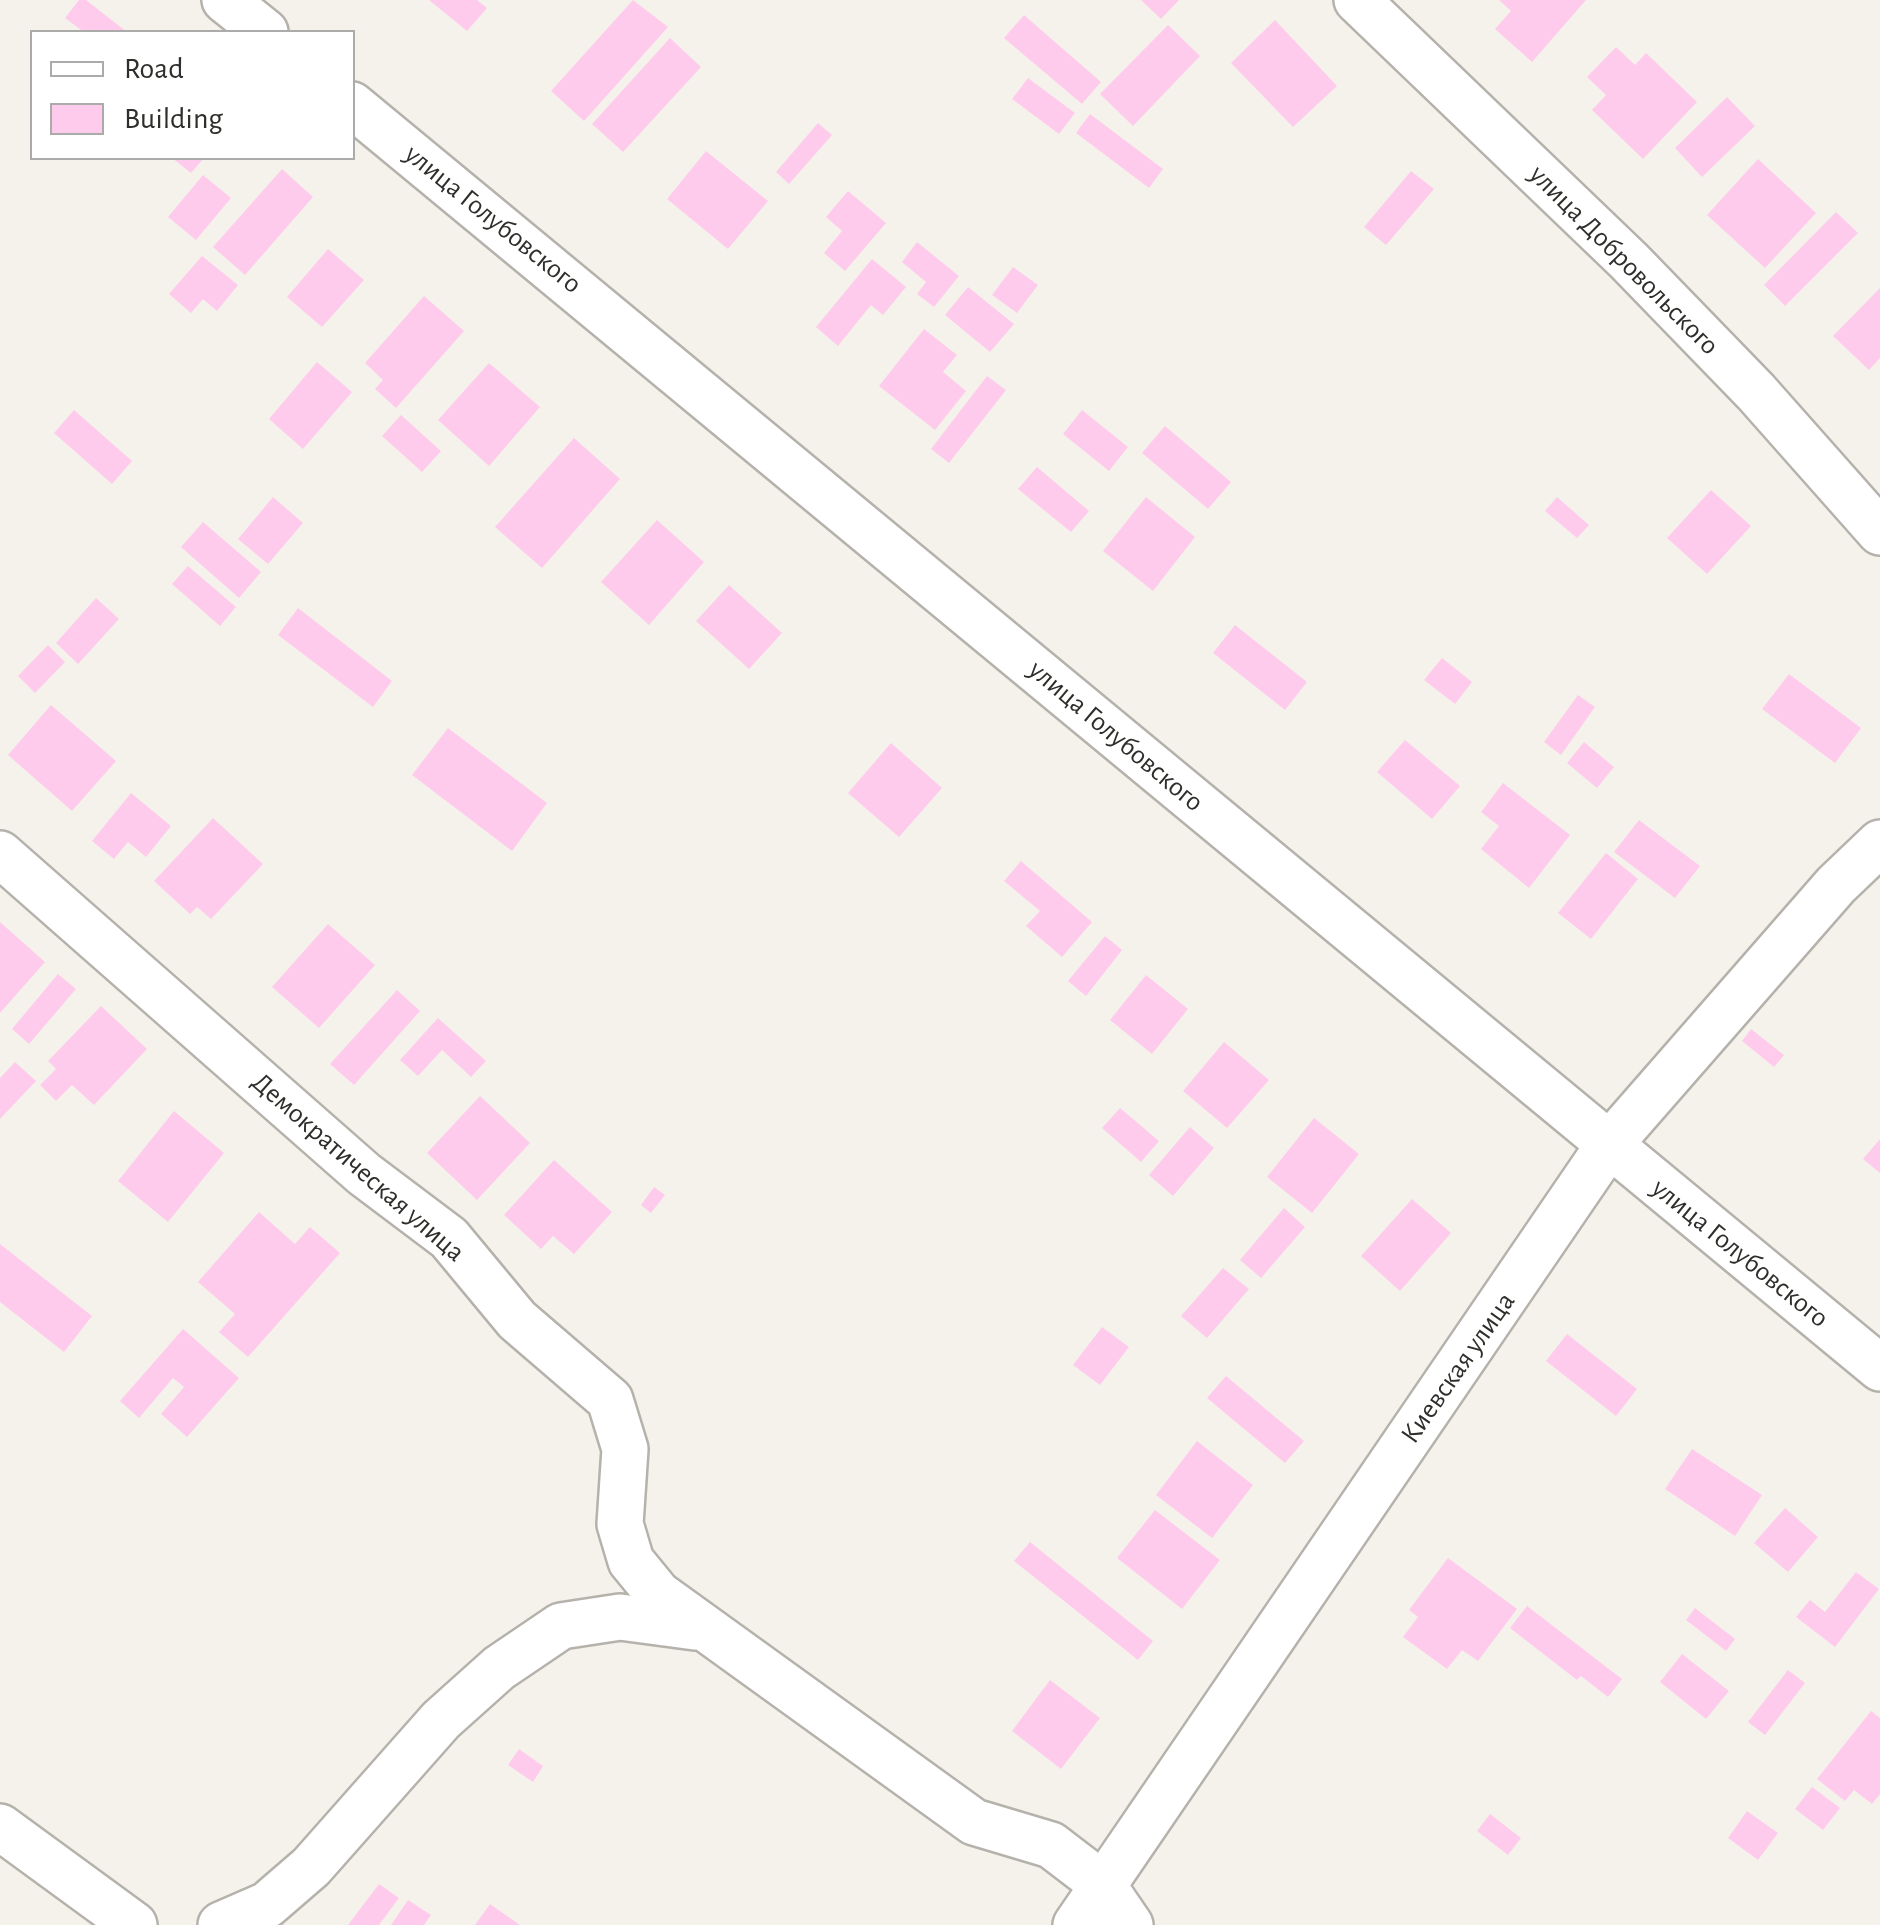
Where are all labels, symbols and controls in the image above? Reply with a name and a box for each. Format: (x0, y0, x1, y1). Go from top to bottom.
legend (30, 30, 355, 160)
text: Road (124, 54, 184, 84)
text: Building (124, 104, 223, 134)
street label: улица Голубовского (398, 137, 588, 301)
street label: улица Добровольского (1522, 158, 1726, 362)
street label: улица Голубовского (1022, 653, 1210, 819)
street label: Демократическая улица (244, 1065, 472, 1269)
street label: улица Голубовского (1645, 1171, 1835, 1335)
street label: Киевская улица (1394, 1286, 1522, 1450)

